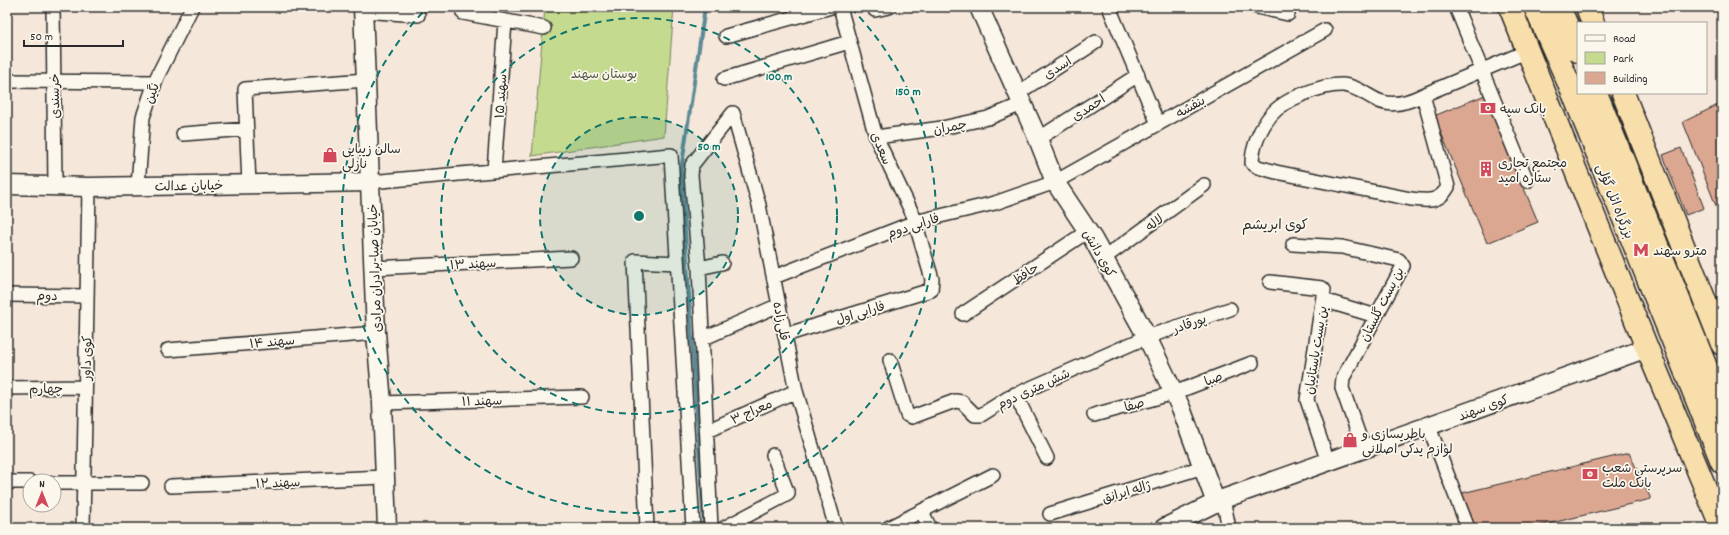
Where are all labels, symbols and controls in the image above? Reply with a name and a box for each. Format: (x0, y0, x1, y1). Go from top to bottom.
scale bar (24, 22, 123, 48)
legend (1577, 22, 1707, 94)
text: 50 m (30, 29, 53, 46)
text: Road (1613, 31, 1635, 48)
text: Park (1613, 51, 1634, 68)
street label: اسدی (1040, 53, 1076, 85)
park label: بوستان سهند (571, 66, 637, 85)
text: 100 m (766, 69, 792, 86)
text: Building (1613, 71, 1648, 88)
street label: خرسندی (47, 73, 66, 119)
street label: سهند ۱۵ (491, 73, 514, 119)
street label: نگین (141, 81, 166, 107)
text: 150 m (895, 84, 921, 101)
street label: احمدی (1069, 91, 1110, 127)
street label: بنفشه (1173, 92, 1209, 124)
bank icon: بانک سپه (1479, 99, 1497, 117)
place label: بانک سپه (1500, 101, 1546, 120)
street label: چمران (932, 116, 969, 141)
street label: سعدی (864, 130, 895, 168)
text: 50 m (697, 139, 721, 156)
place label: سالن زیبایی نازلی (342, 141, 401, 175)
shop icon: سالن زیبایی نازلی (321, 146, 339, 164)
place label: مجتمع تجاری ستاره امید (1498, 155, 1567, 189)
building icon: مجتمع تجاری ستاره امید (1477, 160, 1495, 178)
street label: بزرگراه ائل گؤلی (1590, 162, 1637, 242)
street label: خیابان عدالت (155, 177, 224, 198)
street label: خیابان صبا-برادران مرادی (365, 203, 388, 332)
centre of rings (632, 209, 646, 223)
street label: فارابی دوم (885, 210, 942, 245)
street label: لاله (1142, 211, 1168, 237)
district label: کوی ابریشم (1242, 216, 1308, 236)
street label: کوی دانش (1076, 227, 1119, 282)
metro station icon: مترو سهند (1632, 241, 1650, 259)
place label: مترو سهند (1653, 243, 1707, 262)
street label: سهند ۱۳ (449, 255, 497, 276)
street label: حافظ (1009, 259, 1044, 291)
street label: بن بست گلستان (1356, 264, 1410, 346)
street label: دوم (36, 288, 58, 307)
street label: فارابی اول (834, 298, 888, 331)
street label: قلی‌زاده (766, 300, 793, 343)
street label: بن بست باستانیان (1301, 305, 1334, 396)
street label: پورقادر (1169, 311, 1210, 340)
street label: سهند ۱۴ (249, 332, 296, 355)
street label: کوی داور (79, 335, 98, 382)
street label: شش متری دوم (994, 365, 1074, 416)
street label: صبا (1202, 368, 1226, 393)
street label: چهارم (29, 381, 63, 400)
street label: کوی سهند (1456, 391, 1512, 427)
street label: سهند ۱۱ (461, 392, 503, 413)
street label: صفا (1122, 394, 1147, 418)
street label: معراج ۳ (728, 396, 776, 431)
place label: باطریسازی و لوازم یدکی اصلانی (1361, 426, 1453, 460)
shop icon: باطریسازی و لوازم یدکی اصلانی (1341, 431, 1359, 449)
place label: سرپرستی شعب بانک ملت (1602, 460, 1682, 494)
bank icon: سرپرستی شعب بانک ملت (1581, 465, 1599, 483)
north arrow (22, 473, 62, 513)
street label: سهند ۱۲ (255, 474, 301, 495)
text: N (39, 477, 45, 493)
street label: ژاله ایرانق (1100, 477, 1153, 510)

